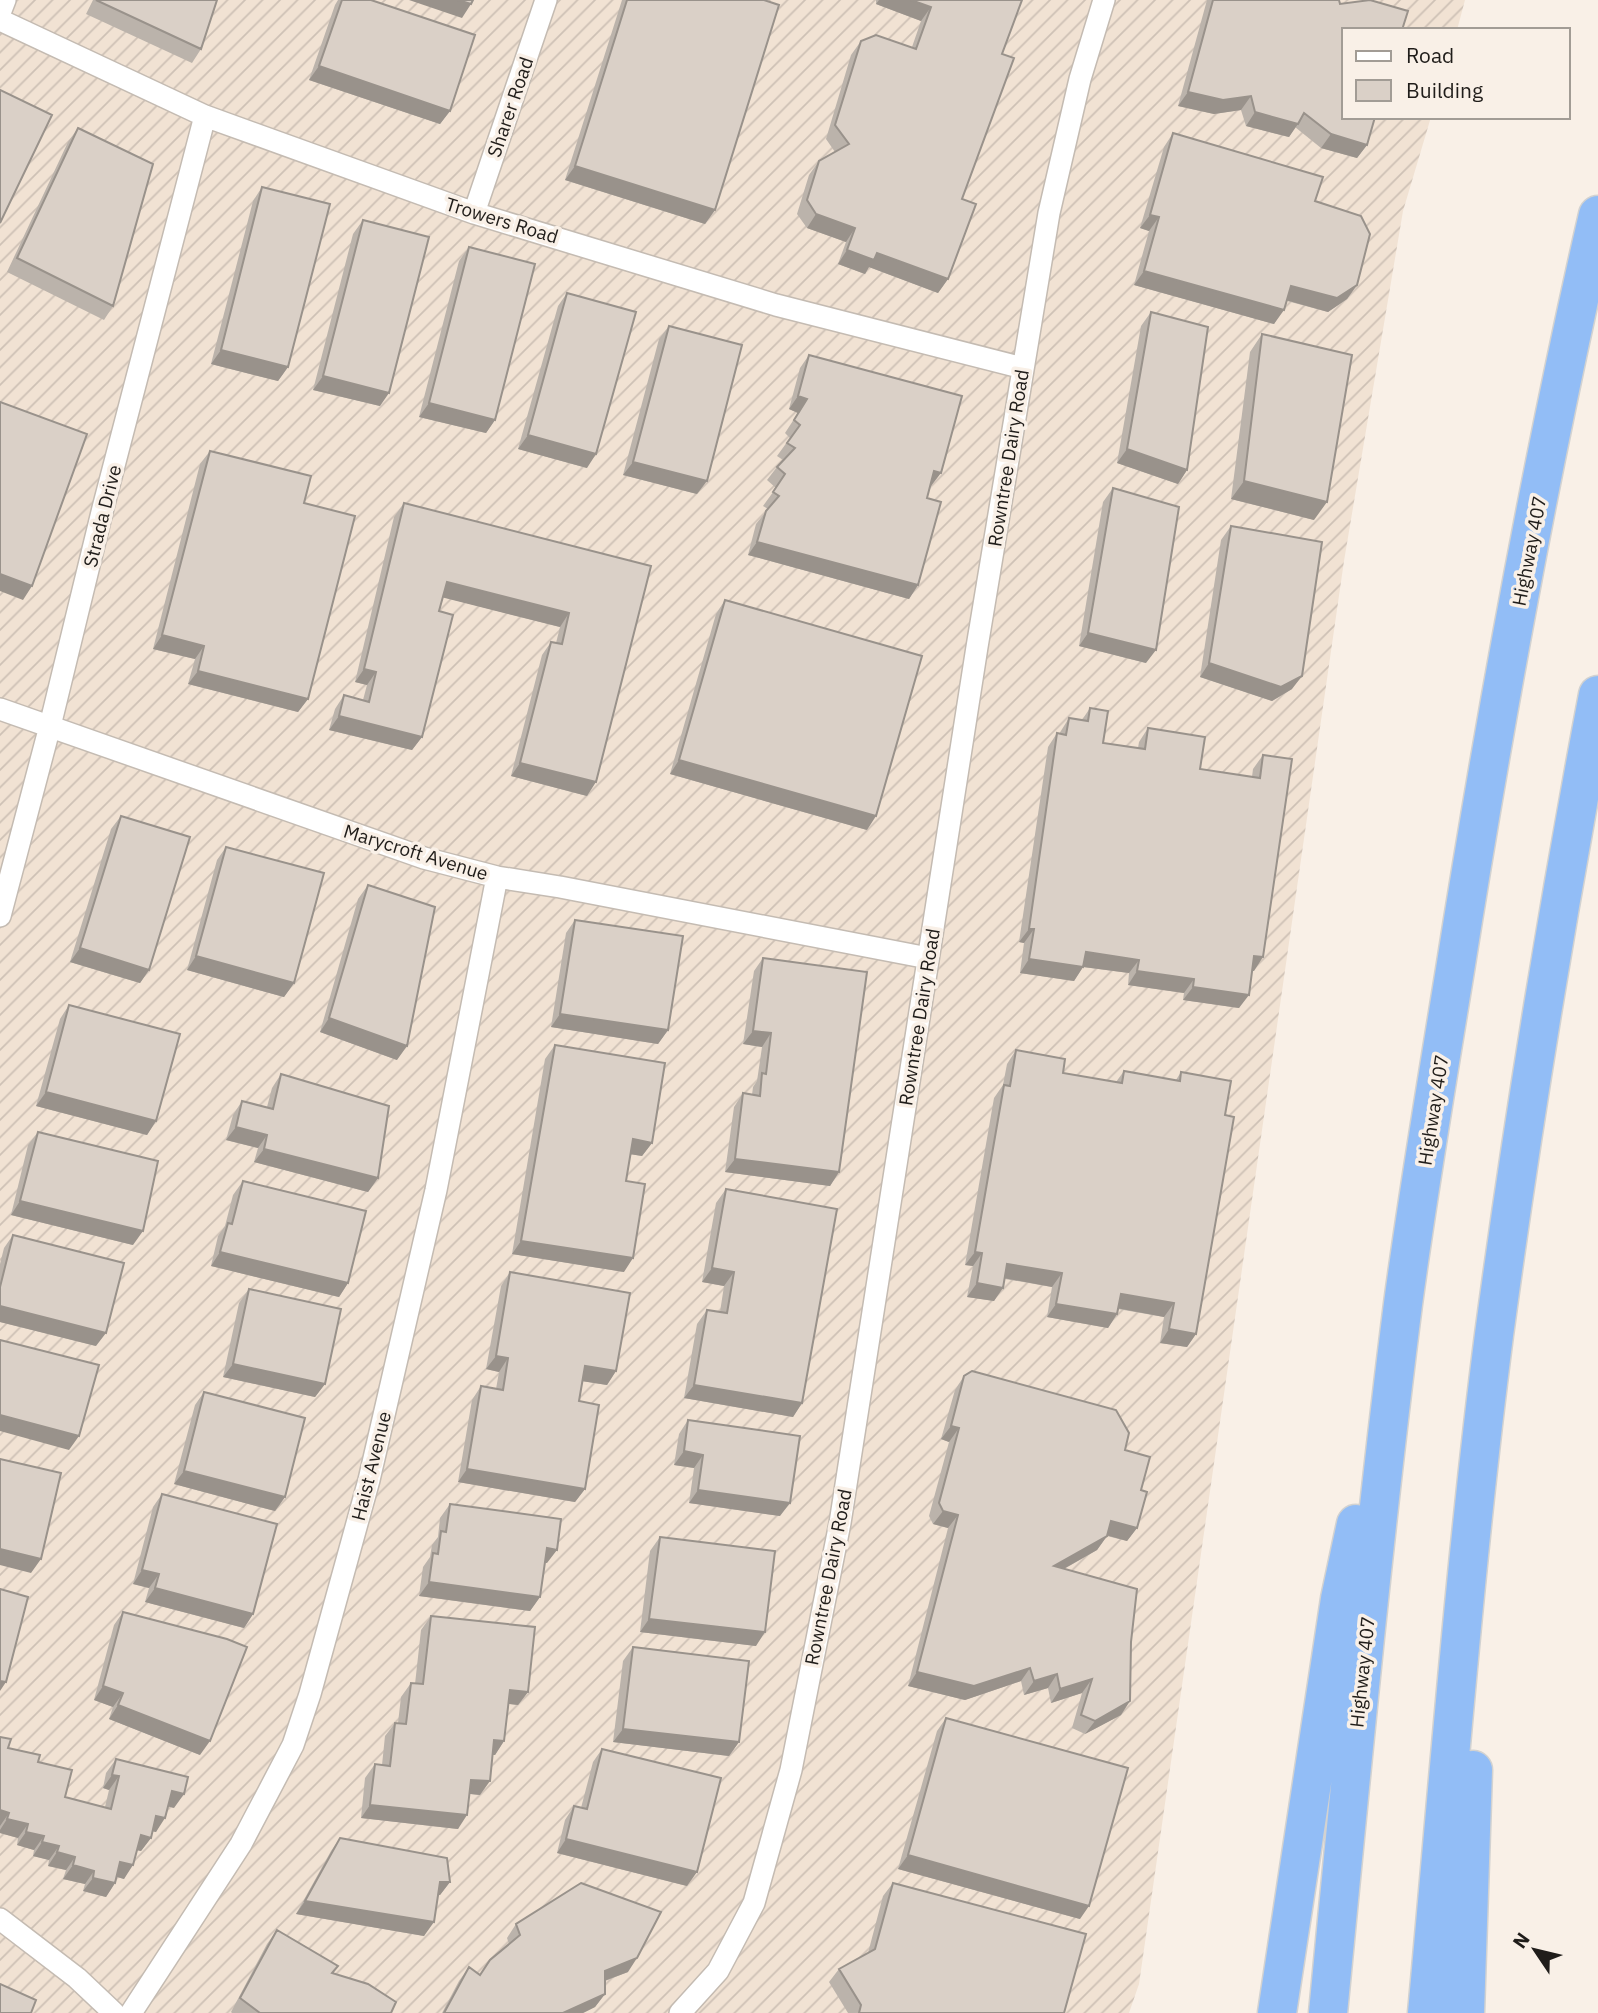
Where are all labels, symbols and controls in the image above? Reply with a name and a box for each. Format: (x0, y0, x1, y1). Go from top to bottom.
legend (1342, 28, 1570, 119)
text: Road (1406, 41, 1454, 69)
street label: Sharer Road (482, 54, 538, 160)
text: Building (1406, 76, 1483, 104)
street label: Trowers Road (443, 191, 561, 249)
street label: Rowntree Dairy Road (982, 368, 1034, 548)
street label: Strada Drive (78, 462, 126, 570)
street label: Highway 407 (1507, 494, 1551, 608)
street label: Marycroft Avenue (341, 819, 491, 885)
street label: Rowntree Dairy Road (893, 927, 945, 1107)
street label: Highway 407 (1412, 1053, 1454, 1167)
street label: Haist Avenue (346, 1409, 396, 1523)
street label: Rowntree Dairy Road (799, 1487, 857, 1667)
street label: Highway 407 (1344, 1615, 1380, 1729)
north arrow (1500, 1915, 1570, 1985)
text: N (1507, 1928, 1535, 1953)

